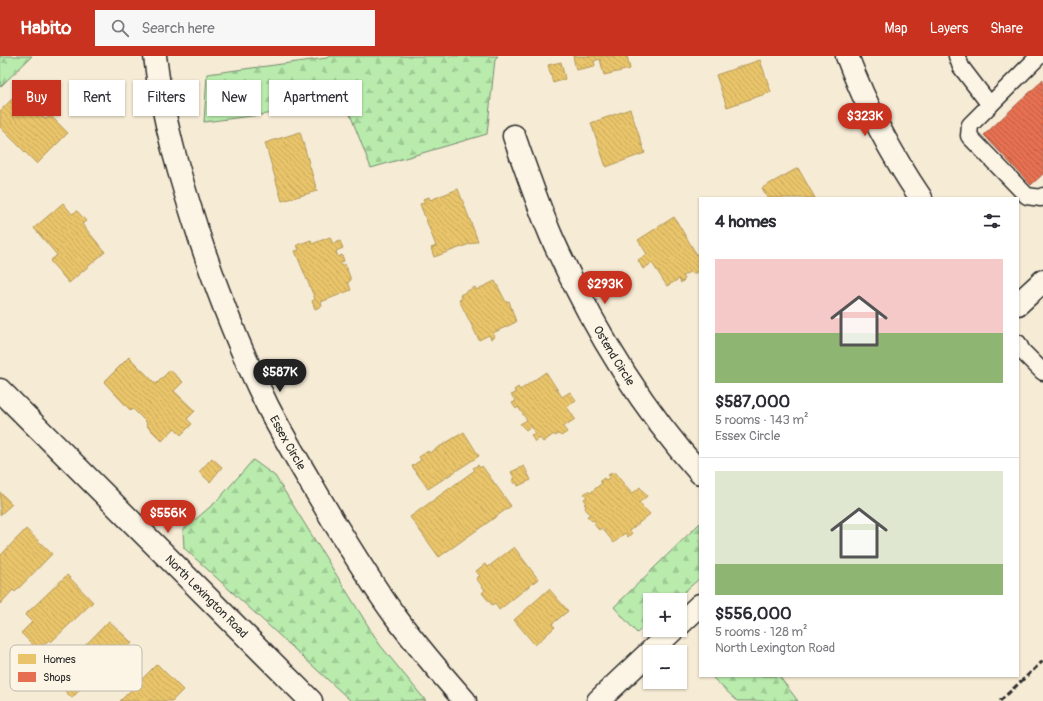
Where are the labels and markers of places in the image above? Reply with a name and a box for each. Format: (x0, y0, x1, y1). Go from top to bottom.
pin: $323K (837, 103, 893, 137)
pin: $293K (577, 271, 633, 305)
pin: $587K (252, 359, 308, 393)
pin: $556K (140, 500, 196, 534)

